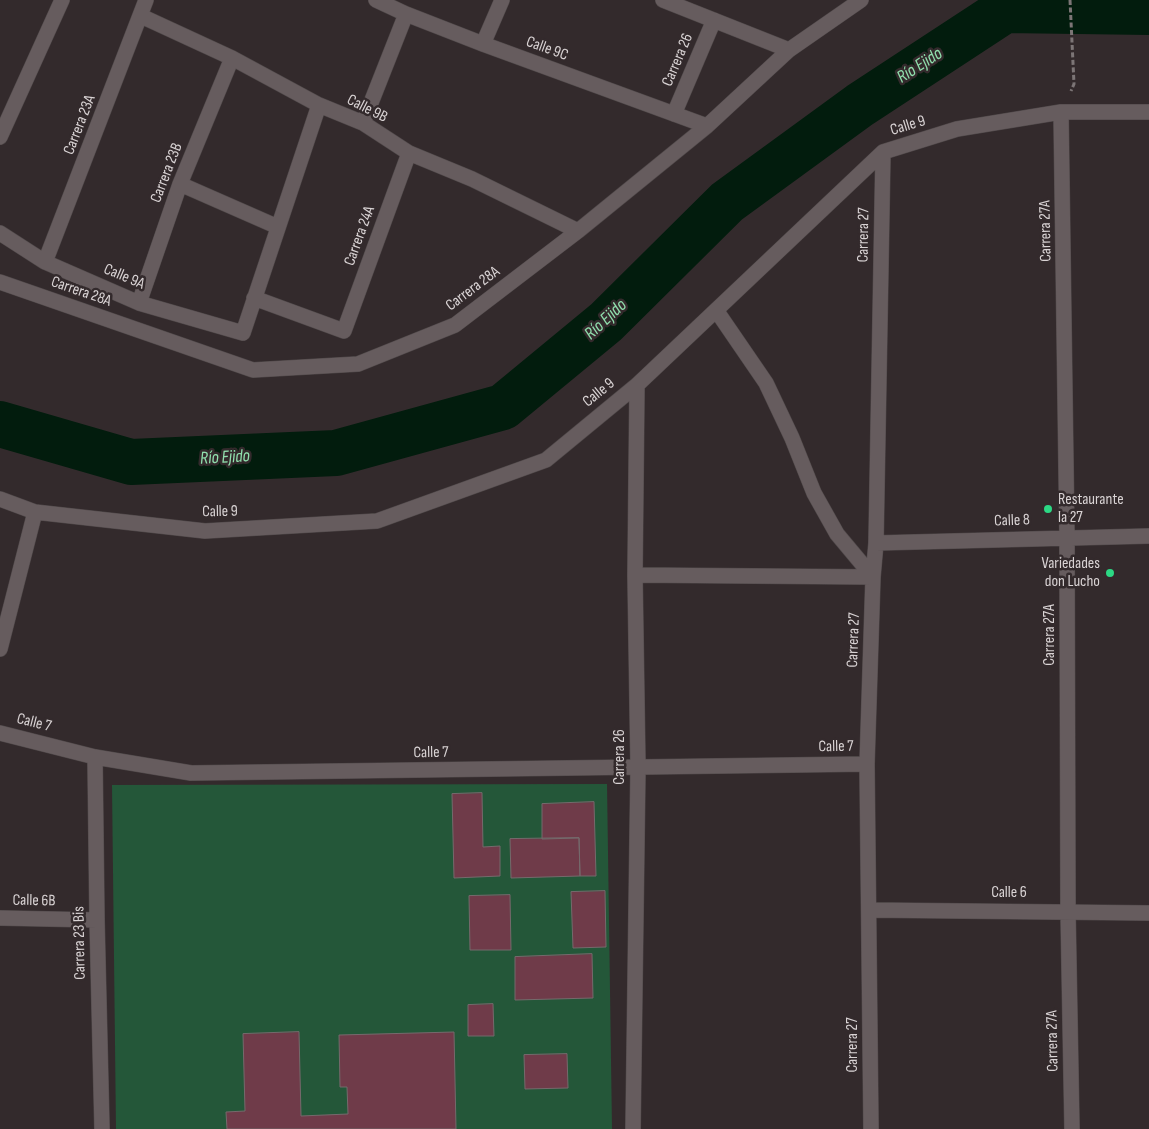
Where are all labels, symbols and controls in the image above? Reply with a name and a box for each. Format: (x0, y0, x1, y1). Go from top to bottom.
street label: Carrera 26 (658, 31, 698, 89)
street label: Calle 9C (523, 33, 571, 65)
water label: Río Ejido (893, 43, 947, 89)
street label: Calle 9B (344, 91, 390, 127)
street label: Carrera 23A (60, 93, 100, 157)
street label: Calle 9 (888, 112, 928, 140)
street label: Carrera 23B (147, 140, 187, 206)
street label: Carrera 27A (1036, 200, 1056, 262)
street label: Carrera 24A (340, 204, 380, 268)
street label: Carrera 27 (854, 207, 874, 263)
street label: Calle 9A (101, 260, 147, 294)
street label: Carrera 28A (442, 263, 504, 315)
street label: Carrera 28A (48, 273, 114, 311)
water label: Río Ejido (580, 295, 632, 345)
street label: Calle 9 (579, 374, 619, 412)
water label: Río Ejido (200, 446, 250, 470)
place label: Restaurante la 27 (1058, 490, 1124, 528)
street label: Calle 9 (202, 502, 238, 522)
marker: Restaurante la 27 (1042, 503, 1054, 515)
street label: Calle 8 (994, 511, 1030, 531)
place label: Variedades don Lucho (1041, 554, 1100, 592)
marker: Variedades don Lucho (1104, 567, 1116, 579)
street label: Carrera 27A (1040, 604, 1060, 666)
street label: Carrera 27 (843, 612, 865, 668)
street label: Calle 7 (15, 709, 53, 737)
street label: Carrera 26 (610, 729, 630, 785)
street label: Calle 7 (818, 737, 854, 757)
street label: Calle 7 (413, 743, 449, 763)
street label: Calle 6 (991, 883, 1027, 903)
street label: Calle 6B (12, 891, 56, 911)
street label: Carrera 23 Bis (70, 906, 90, 980)
street label: Carrera 27A (1043, 1010, 1063, 1072)
street label: Carrera 27 (843, 1017, 863, 1073)

